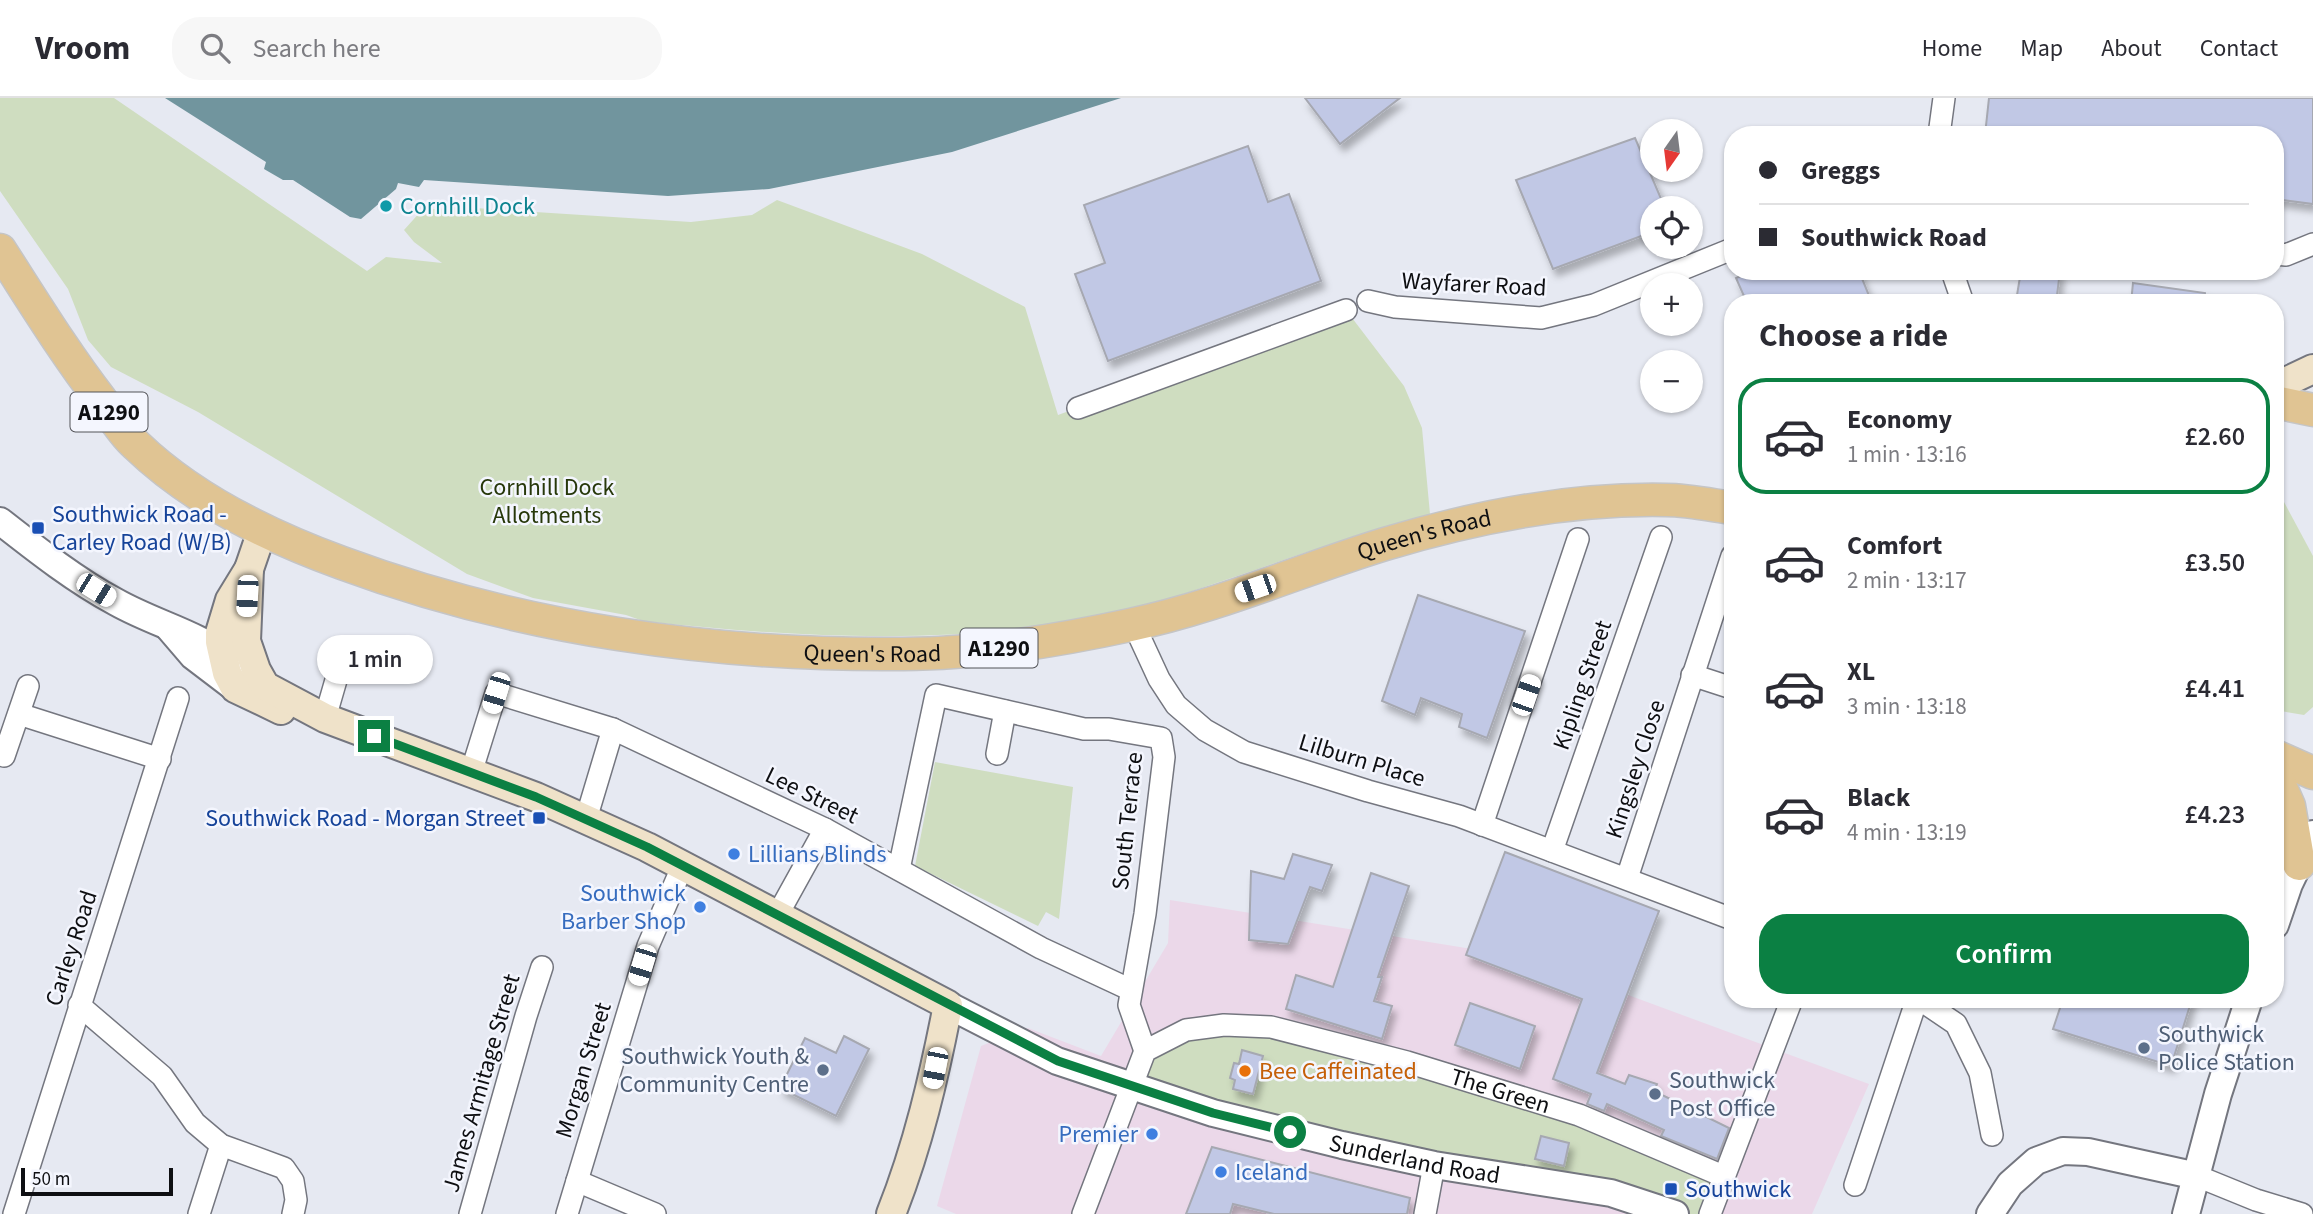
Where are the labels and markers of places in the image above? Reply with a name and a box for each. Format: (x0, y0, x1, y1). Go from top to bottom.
place label: Cornhill Dock (400, 189, 535, 224)
marker: Cornhill Dock (378, 198, 394, 214)
place label: Southwick Road - Carley Road (W/B) (52, 497, 232, 560)
marker: Southwick Road - Carley Road (W/B) (30, 520, 46, 536)
place label: Southwick Road - Morgan Street (205, 801, 525, 836)
marker: Southwick Road - Morgan Street (531, 810, 547, 826)
place label: Lillians Blinds (748, 837, 886, 872)
marker: Lillians Blinds (726, 846, 742, 862)
place label: Southwick Barber Shop (561, 876, 686, 939)
marker: Southwick Barber Shop (692, 899, 708, 915)
place label: Southwick Police Station (2158, 1017, 2295, 1080)
place label: Southwick Youth & Community Centre (619, 1039, 809, 1102)
marker: Southwick Police Station (2136, 1040, 2152, 1056)
place label: Bee Caffeinated (1259, 1054, 1417, 1089)
marker: Southwick Youth & Community Centre (815, 1062, 831, 1078)
marker: Bee Caffeinated (1237, 1063, 1253, 1079)
place label: Southwick Post Office (1669, 1063, 1775, 1126)
marker: Southwick Post Office (1647, 1086, 1663, 1102)
place label: Premier (1058, 1117, 1139, 1152)
marker: Premier (1144, 1126, 1160, 1142)
place label: Iceland (1235, 1155, 1308, 1190)
marker: Iceland (1213, 1164, 1229, 1180)
place label: Southwick (1685, 1172, 1791, 1207)
marker: Southwick (1663, 1181, 1679, 1197)

